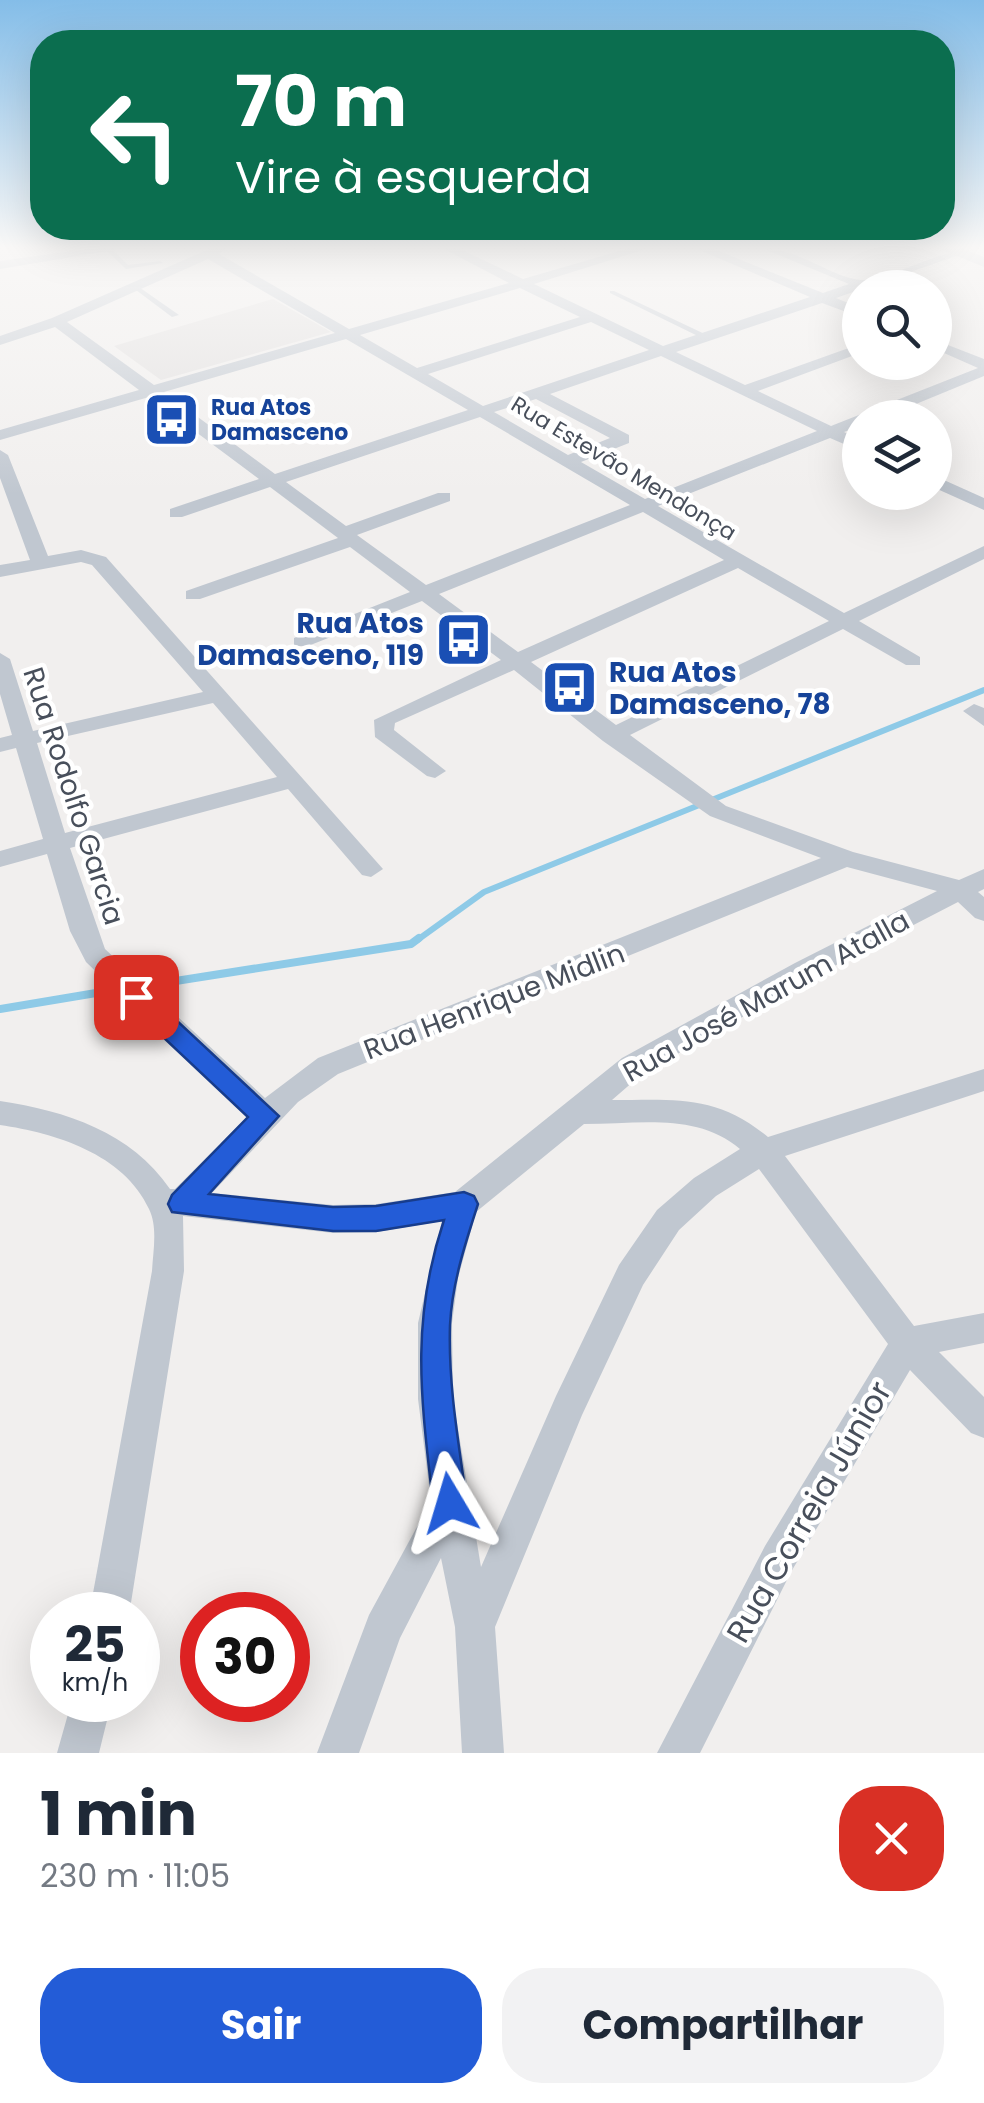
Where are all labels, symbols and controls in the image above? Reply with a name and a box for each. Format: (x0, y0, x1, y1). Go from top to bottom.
text: 70 m (235, 52, 407, 151)
icon: left (70, 70, 200, 200)
text: Vire à esquerda (235, 146, 592, 209)
map controls (842, 270, 952, 510)
button: search (842, 270, 952, 380)
street label: Rua Estevão Mendonça (505, 389, 742, 548)
bus stop icon: Rua Atos Damasceno (142, 390, 202, 450)
place label: Rua Atos Damasceno (211, 392, 348, 448)
button: layers (842, 400, 952, 510)
place label: Rua Atos Damasceno, 119 (197, 604, 424, 675)
bus stop icon: Rua Atos Damasceno, 119 (433, 609, 493, 669)
place label: Rua Atos Damasceno, 78 (609, 653, 831, 724)
bus stop icon: Rua Atos Damasceno, 78 (540, 658, 600, 718)
street label: Rua Rodolfo Garcia (13, 662, 134, 930)
street label: Rua José Marum Atalla (616, 901, 917, 1092)
street label: Rua Henrique Midlin (358, 934, 630, 1069)
pin (94, 955, 179, 1040)
icon: arrive (109, 970, 164, 1025)
street label: Rua Correia Júnior (715, 1373, 902, 1651)
position arrow (398, 1451, 502, 1555)
speed limit sign: 30 (180, 1592, 310, 1722)
text: 25 (64, 1609, 126, 1680)
text: km/h (62, 1665, 128, 1700)
text: 1 min (40, 1772, 197, 1856)
button: close (839, 1786, 944, 1891)
text: 230 m · 11:05 (40, 1853, 230, 1898)
button: Sair (40, 1968, 482, 2083)
button: Compartilhar (502, 1968, 944, 2083)

